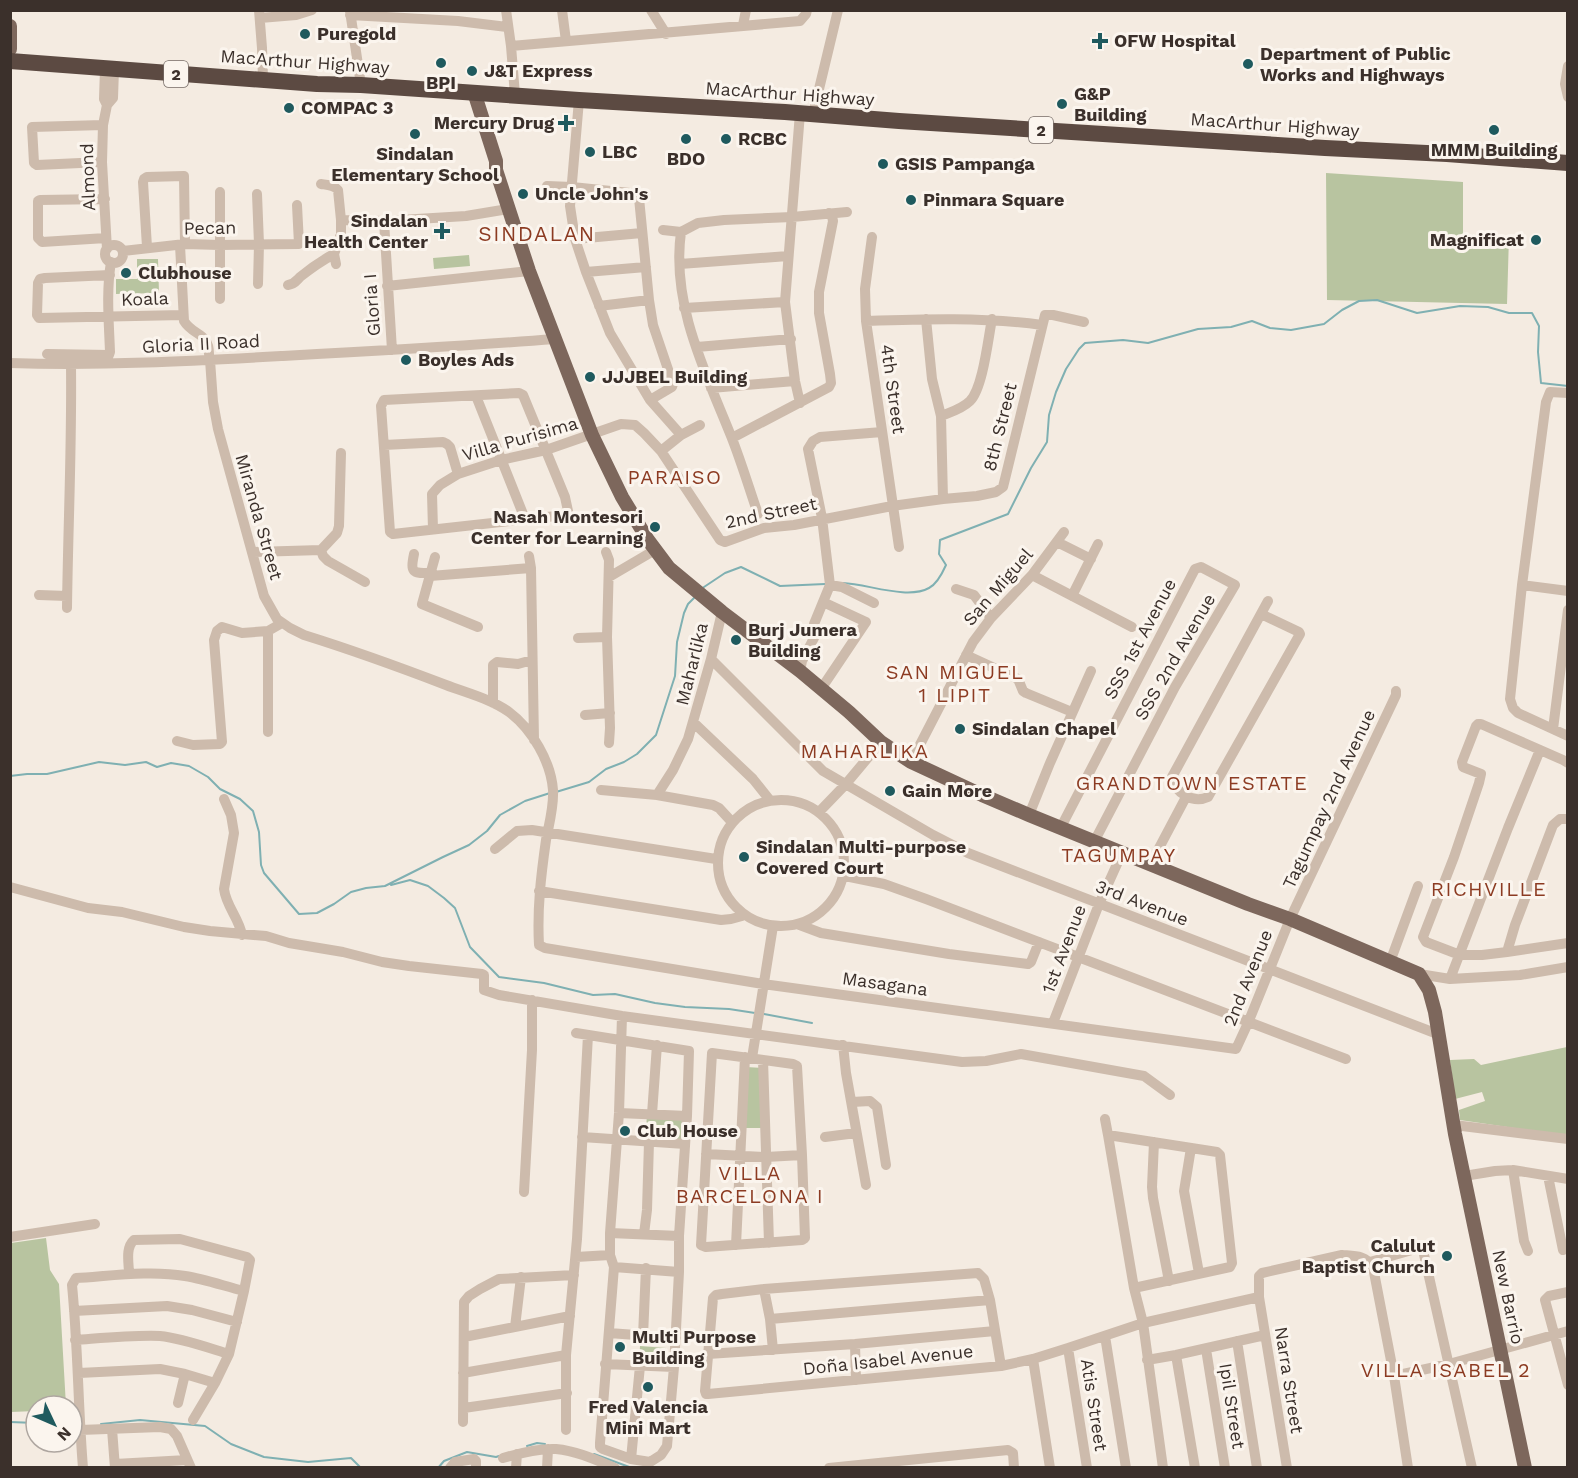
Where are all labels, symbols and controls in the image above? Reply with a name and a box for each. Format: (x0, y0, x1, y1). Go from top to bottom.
place label: Puregold (317, 23, 396, 44)
marker: Puregold (298, 27, 312, 41)
place label: OFW Hospital (1114, 30, 1236, 51)
marker: OFW Hospital (1091, 32, 1109, 50)
place label: Department of Public Works and Highways (1260, 43, 1451, 85)
street label: MacArthur Highway (220, 45, 391, 78)
marker: BPI (434, 56, 448, 70)
marker: Department of Public Works and Highways (1241, 57, 1255, 71)
place label: J&T Express (484, 60, 593, 81)
road number: 2 (164, 61, 188, 87)
marker: J&T Express (465, 64, 479, 78)
place label: BPI (426, 72, 456, 93)
street label: MacArthur Highway (705, 77, 876, 110)
place label: G&P Building (1074, 83, 1147, 125)
place label: COMPAC 3 (301, 97, 394, 118)
marker: G&P Building (1055, 97, 1069, 111)
marker: COMPAC 3 (282, 101, 296, 115)
street label: MacArthur Highway (1190, 108, 1361, 141)
place label: Mercury Drug (434, 112, 555, 133)
marker: Mercury Drug (559, 116, 573, 130)
road number: 2 (1029, 117, 1053, 143)
marker: MMM Building (1487, 123, 1501, 137)
marker: Sindalan Elementary School (408, 127, 422, 141)
place label: RCBC (738, 128, 787, 149)
marker: BDO (679, 132, 693, 146)
marker: RCBC (719, 132, 733, 146)
place label: MMM Building (1431, 139, 1558, 160)
place label: LBC (602, 141, 637, 162)
street label: Almond (76, 143, 99, 211)
place label: Sindalan Elementary School (331, 143, 499, 185)
marker: LBC (583, 145, 597, 159)
place label: BDO (667, 148, 705, 169)
place label: GSIS Pampanga (895, 153, 1035, 174)
marker: GSIS Pampanga (876, 157, 890, 171)
place label: Uncle John's (535, 183, 649, 204)
marker: Uncle John's (516, 187, 530, 201)
place label: Pinmara Square (923, 189, 1064, 210)
marker: Pinmara Square (904, 193, 918, 207)
place label: Sindalan Health Center (304, 210, 428, 252)
street label: Pecan (183, 217, 236, 238)
district label: SINDALAN (478, 221, 596, 246)
marker: Sindalan Health Center (433, 222, 451, 240)
place label: Magnificat (1430, 229, 1524, 250)
marker: Magnificat (1529, 233, 1543, 247)
place label: Clubhouse (138, 262, 232, 283)
marker: Clubhouse (119, 266, 133, 280)
street label: Gloria I (359, 273, 384, 337)
street label: Koala (121, 287, 169, 310)
street label: Gloria II Road (141, 330, 261, 357)
street label: 4th Street (877, 343, 910, 435)
place label: Boyles Ads (418, 349, 515, 370)
marker: Boyles Ads (399, 353, 413, 367)
place label: JJJBEL Building (602, 366, 748, 387)
marker: JJJBEL Building (583, 370, 597, 384)
street label: 8th Street (978, 380, 1021, 473)
street label: Villa Purisima (460, 412, 580, 465)
street label: Miranda Street (231, 452, 288, 583)
district label: PARAISO (627, 465, 723, 489)
street label: 2nd Street (723, 492, 819, 532)
place label: Nasah Montesori Center for Learning (471, 506, 644, 548)
marker: Nasah Montesori Center for Learning (648, 520, 662, 534)
street label: San Miguel (958, 543, 1037, 630)
street label: SSS 1st Avenue (1099, 575, 1180, 703)
street label: SSS 2nd Avenue (1130, 590, 1219, 724)
place label: Burj Jumera Building (748, 619, 857, 661)
street label: Maharlika (671, 620, 712, 707)
marker: Burj Jumera Building (729, 633, 743, 647)
district label: SAN MIGUEL 1 LIPIT (886, 660, 1024, 707)
street label: Tagumpay 2nd Avenue (1278, 706, 1379, 892)
place label: Sindalan Chapel (972, 718, 1116, 739)
marker: Sindalan Chapel (953, 722, 967, 736)
district label: MAHARLIKA (800, 739, 930, 763)
district label: GRANDTOWN ESTATE (1076, 771, 1308, 795)
place label: Gain More (902, 780, 992, 801)
marker: Gain More (883, 784, 897, 798)
place label: Sindalan Multi-purpose Covered Court (756, 836, 966, 878)
district label: TAGUMPAY (1061, 843, 1177, 867)
marker: Sindalan Multi-purpose Covered Court (737, 850, 751, 864)
street label: 3rd Avenue (1093, 875, 1192, 930)
district label: RICHVILLE (1431, 877, 1547, 901)
street label: 1st Avenue (1037, 902, 1090, 996)
street label: 2nd Avenue (1219, 927, 1276, 1029)
street label: Masagana (841, 967, 929, 1000)
place label: Club House (637, 1120, 738, 1141)
marker: Club House (618, 1124, 632, 1138)
district label: VILLA BARCELONA I (676, 1161, 824, 1208)
place label: Calulut Baptist Church (1302, 1235, 1435, 1277)
street label: New Barrio (1488, 1248, 1529, 1346)
marker: Calulut Baptist Church (1440, 1249, 1454, 1263)
street label: Narra Street (1271, 1325, 1308, 1435)
place label: Multi Purpose Building (632, 1326, 756, 1368)
marker: Multi Purpose Building (613, 1340, 627, 1354)
street label: Doña Isabel Avenue (802, 1340, 974, 1379)
street label: Atis Street (1077, 1357, 1112, 1453)
district label: VILLA ISABEL 2 (1361, 1358, 1531, 1382)
street label: Ipil Street (1215, 1362, 1250, 1451)
marker: Fred Valencia Mini Mart (641, 1380, 655, 1394)
north arrow (24, 1394, 84, 1454)
place label: Fred Valencia Mini Mart (588, 1396, 708, 1438)
text: N (53, 1423, 75, 1445)

